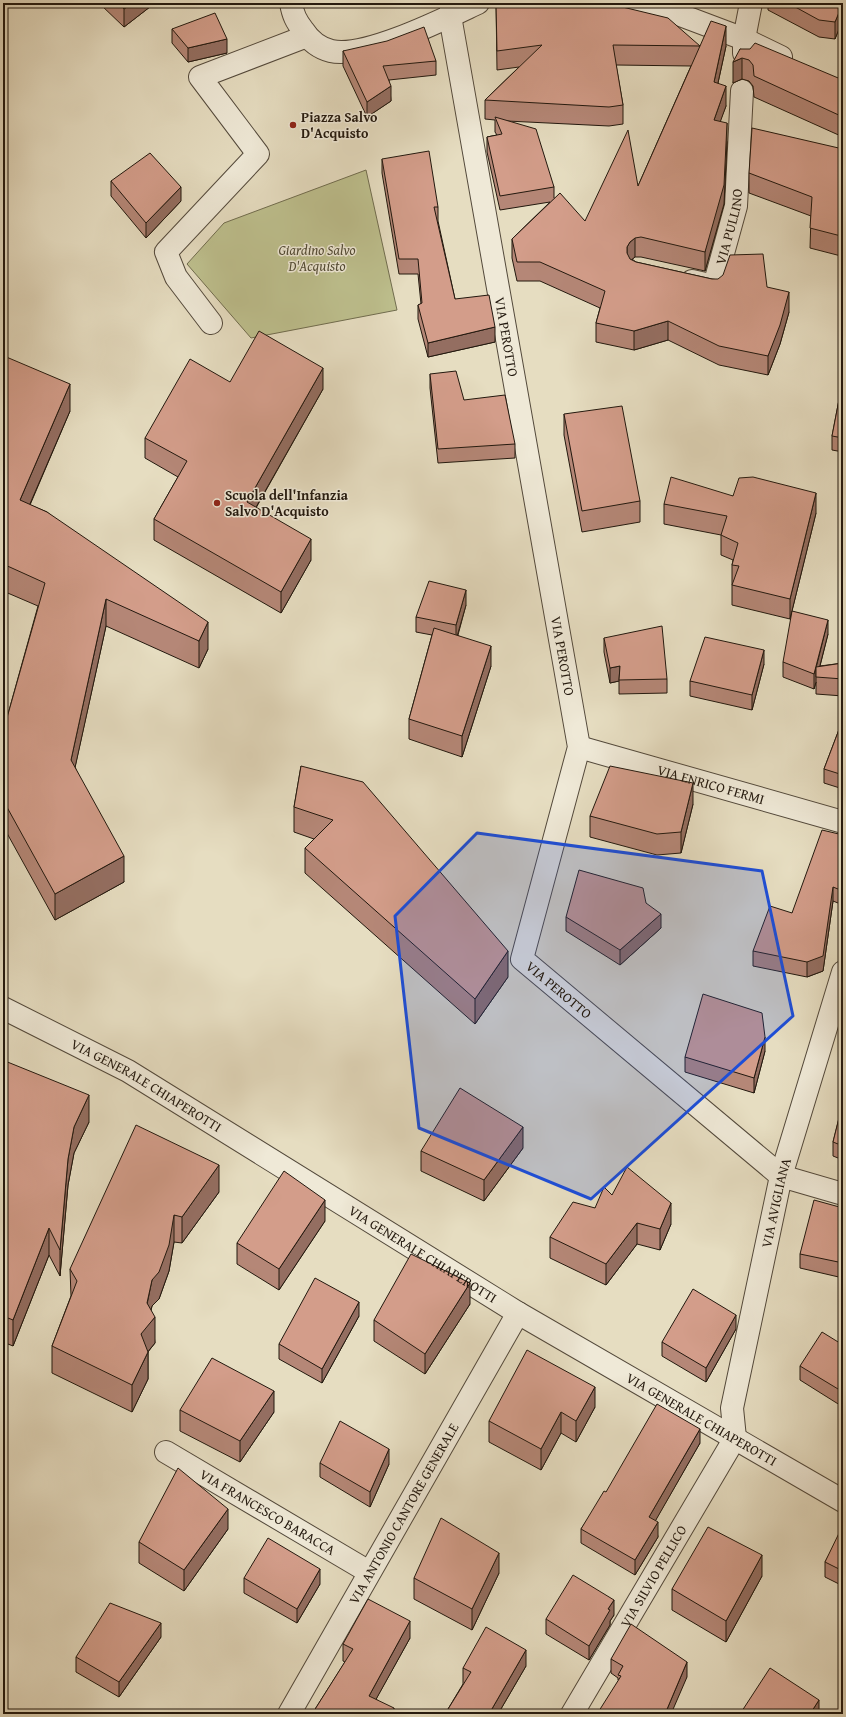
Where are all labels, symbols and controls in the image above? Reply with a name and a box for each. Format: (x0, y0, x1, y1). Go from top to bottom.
place label: Piazza Salvo D'Acquisto (301, 107, 378, 143)
marker: Piazza Salvo D'Acquisto (288, 120, 298, 130)
street label: VIA PULLINO (710, 188, 747, 267)
park label: Giardino Salvo D'Acquisto (278, 240, 356, 276)
street label: VIA PEROTTO (490, 296, 523, 378)
place label: Scuola dell'Infanzia Salvo D'Acquisto (225, 485, 349, 521)
marker: Scuola dell'Infanzia Salvo D'Acquisto (212, 498, 222, 508)
street label: VIA PEROTTO (546, 615, 580, 697)
street label: VIA ENRICO FERMI (655, 760, 767, 809)
street label: VIA PEROTTO (522, 956, 596, 1023)
street label: VIA GENERALE CHIAPEROTTI (68, 1034, 226, 1137)
street label: VIA AVIGLIANA (756, 1155, 796, 1250)
street label: VIA GENERALE CHIAPEROTTI (345, 1200, 501, 1308)
street label: VIA GENERALE CHIAPEROTTI (622, 1368, 781, 1471)
street label: VIA ANTONIO CANTORE GENERALE (344, 1419, 463, 1608)
street label: VIA FRANCESCO BARACCA (196, 1464, 340, 1560)
street label: VIA SILVIO PELLICO (615, 1521, 691, 1631)

